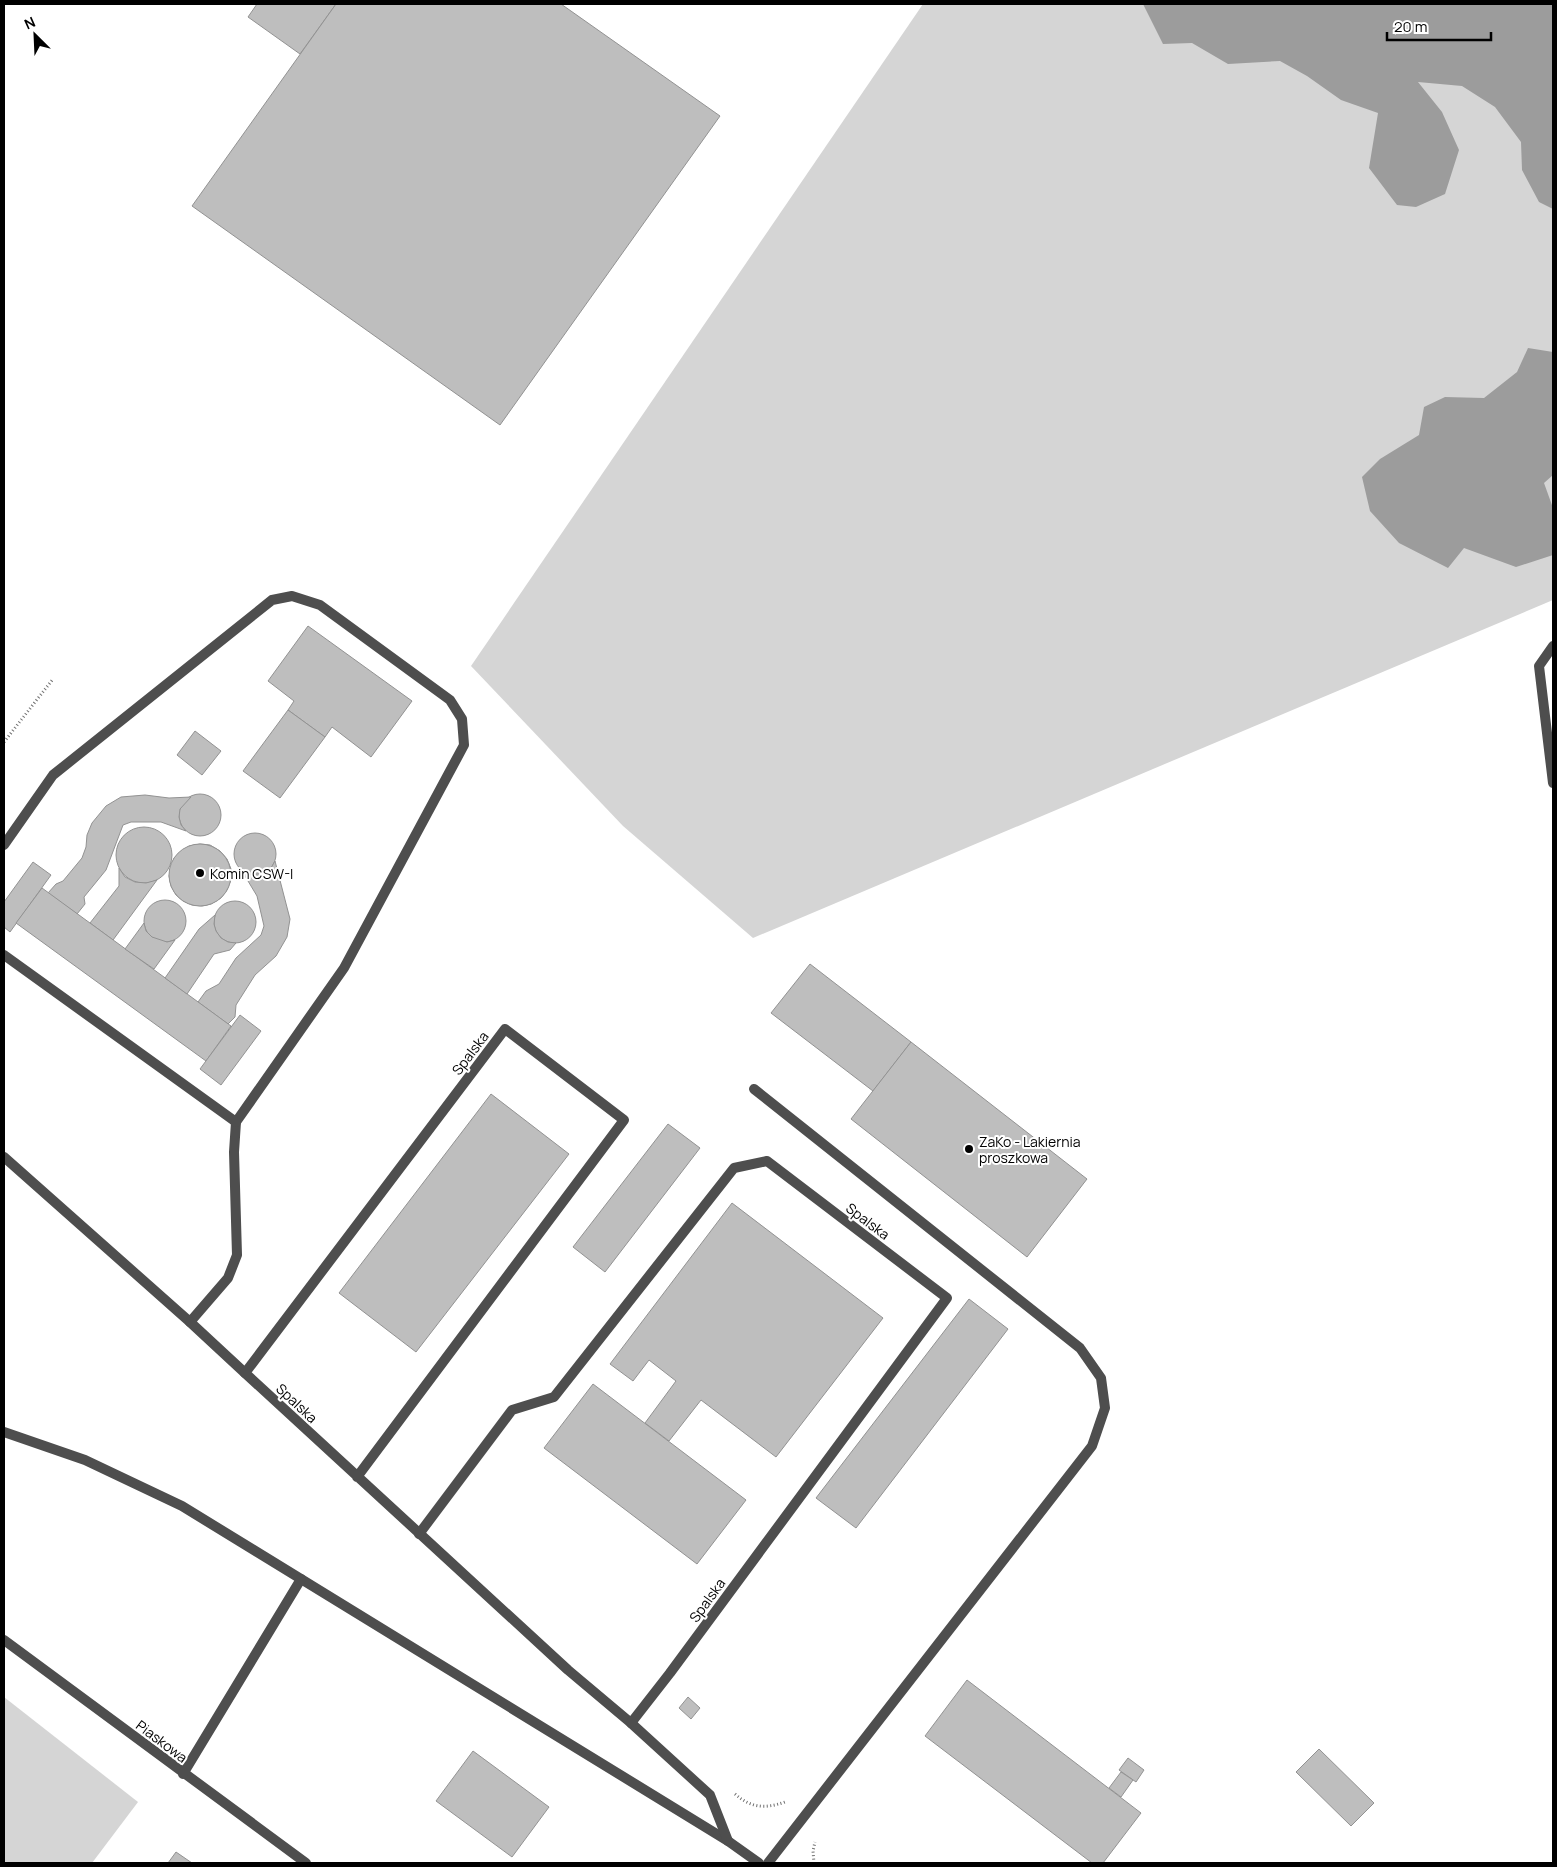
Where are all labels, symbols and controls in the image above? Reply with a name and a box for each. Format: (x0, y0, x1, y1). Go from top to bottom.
north arrow (10, 10, 60, 60)
scale bar (1387, 10, 1491, 42)
text: N (21, 12, 38, 33)
text: 20 m (1394, 16, 1427, 37)
place label: Komin CSW-I (210, 864, 293, 883)
marker: Komin CSW-I (194, 867, 206, 879)
street label: Spalska (447, 1027, 493, 1079)
place label: ZaKo - Lakiernia proszkowa (979, 1132, 1081, 1167)
marker: ZaKo - Lakiernia proszkowa (963, 1143, 975, 1155)
street label: Spalska (842, 1198, 894, 1244)
street label: Spalska (272, 1379, 322, 1427)
street label: Spalska (685, 1574, 729, 1626)
street label: Piaskowa (132, 1715, 192, 1767)

